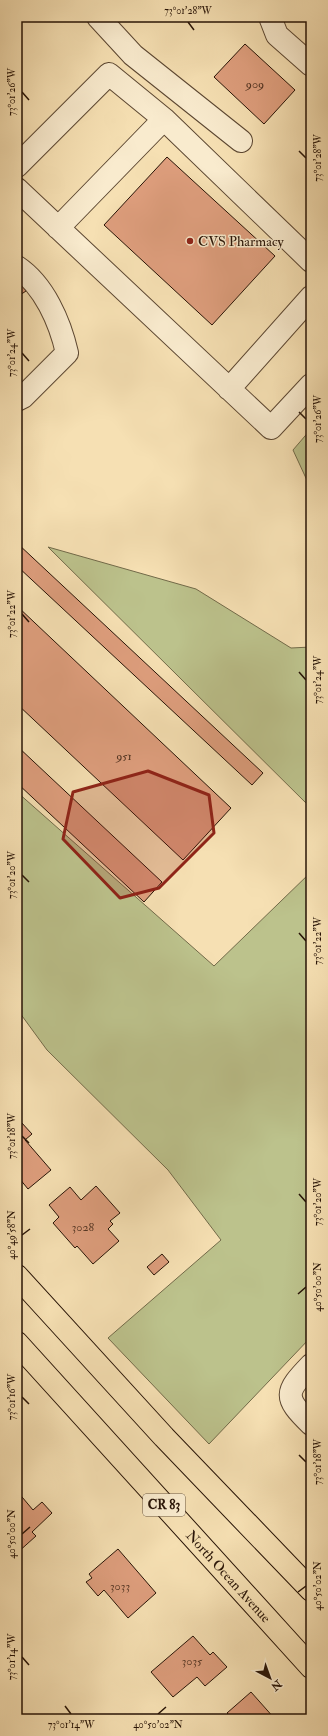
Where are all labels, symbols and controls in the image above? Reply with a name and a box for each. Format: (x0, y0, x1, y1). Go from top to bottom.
text: 73°01'28"W (164, 5, 213, 17)
text: 73°01'26"W (6, 67, 18, 116)
house number: 909 (245, 77, 264, 92)
text: 73°01'28"W (312, 133, 324, 182)
place label: CVS Pharmacy (198, 233, 285, 251)
marker: CVS Pharmacy (185, 236, 195, 246)
text: 73°01'24"W (6, 328, 18, 377)
text: 73°01'26"W (312, 394, 324, 443)
text: 73°01'22"W (6, 589, 18, 638)
text: 73°01'24"W (312, 655, 324, 704)
house number: 951 (115, 749, 132, 764)
text: 73°01'20"W (6, 850, 18, 899)
text: 73°01'22"W (312, 916, 324, 965)
text: 73°01'18"W (6, 1112, 18, 1159)
text: 73°01'20"W (312, 1177, 324, 1226)
text: 40°49'58"N (6, 1210, 18, 1260)
house number: 3028 (72, 1220, 95, 1235)
text: 40°50'00"N (312, 1262, 324, 1312)
text: 73°01'16"W (6, 1373, 18, 1420)
text: 73°01'18"W (312, 1438, 324, 1485)
road number: CR 83 (143, 1494, 185, 1516)
text: 40°50'00"N (6, 1509, 18, 1559)
street label: North Ocean Avenue (183, 1527, 275, 1626)
text: 40°50'02"N (312, 1561, 324, 1611)
house number: 3033 (110, 1579, 130, 1594)
text: 73°01'14"W (6, 1633, 18, 1680)
house number: 3035 (182, 1654, 203, 1669)
north arrow (250, 1658, 290, 1698)
text: N (267, 1676, 285, 1694)
text: 73°01'14"W (48, 1719, 95, 1731)
text: 40°50'02"N (133, 1719, 183, 1731)

